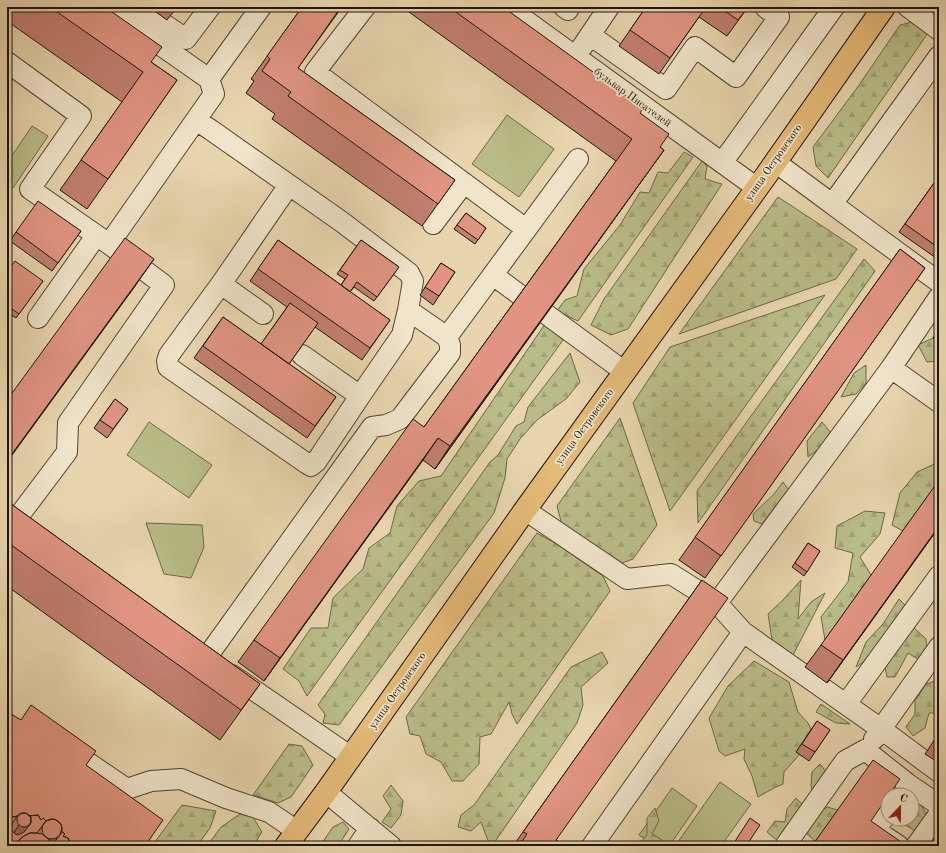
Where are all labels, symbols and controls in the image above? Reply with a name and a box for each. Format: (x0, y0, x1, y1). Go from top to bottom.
street label: бульвар Писателей (591, 66, 673, 130)
street label: улица Островского (743, 123, 805, 203)
street label: улица Островского (554, 387, 616, 467)
street label: улица Островского (367, 651, 429, 731)
north arrow (880, 787, 920, 827)
text: С (898, 793, 909, 806)

